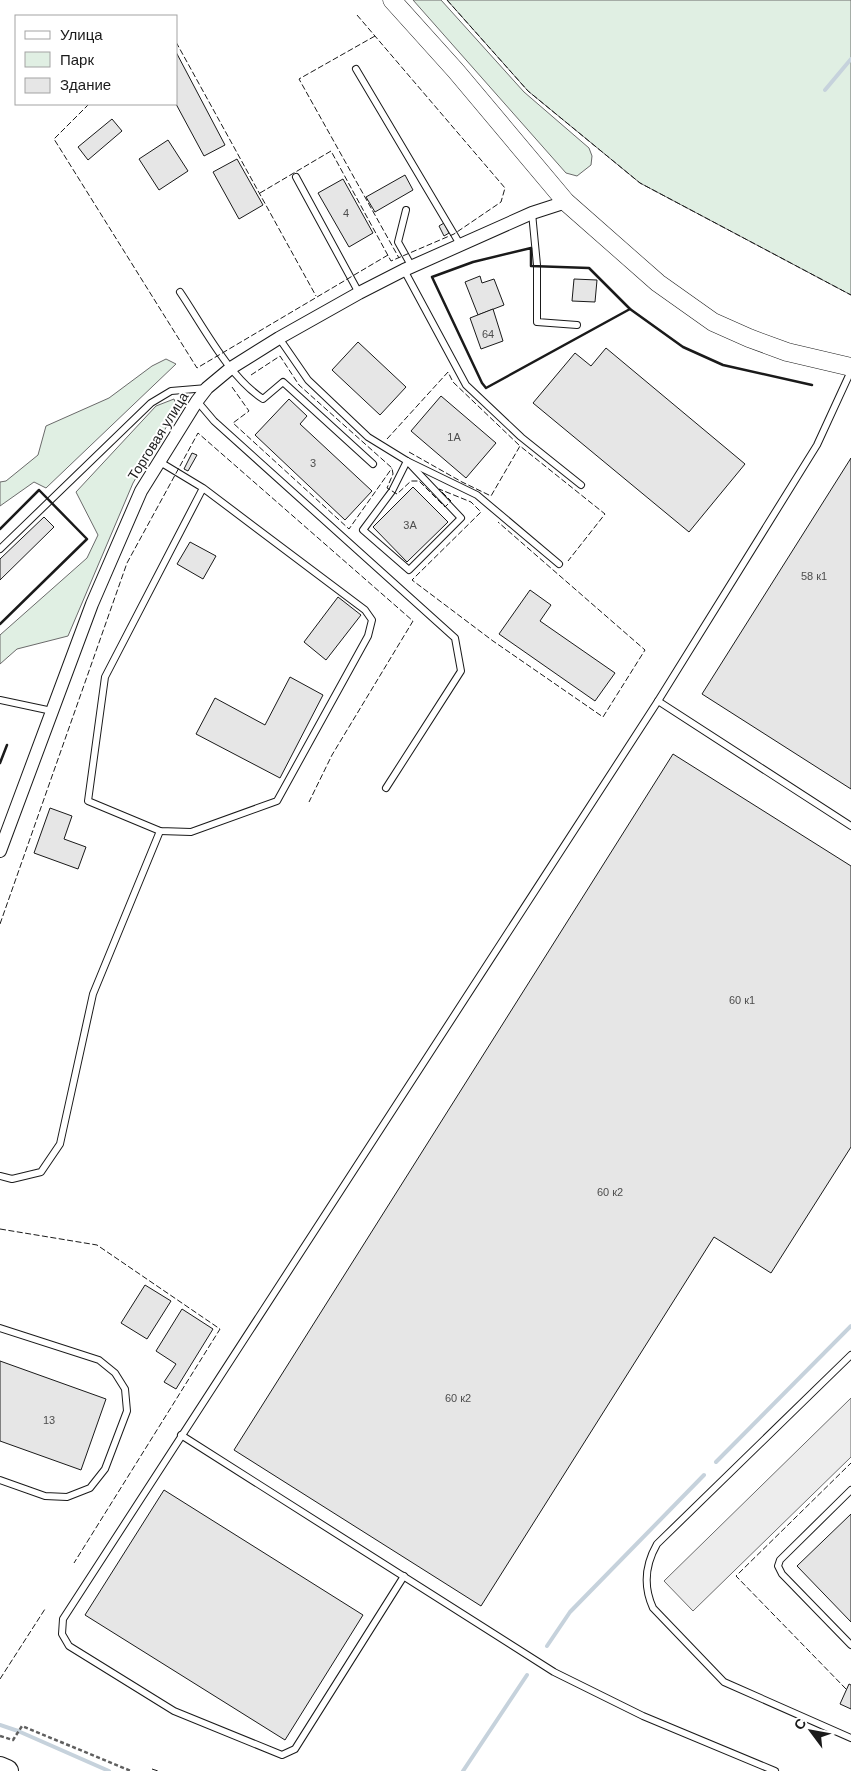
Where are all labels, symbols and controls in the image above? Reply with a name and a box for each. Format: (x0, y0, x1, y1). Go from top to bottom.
legend (15, 15, 178, 105)
text: Улица (60, 26, 103, 43)
text: Парк (60, 51, 94, 68)
text: Здание (60, 76, 111, 93)
house number: 4 (343, 207, 349, 219)
house number: 64 (482, 328, 494, 340)
street label: Торговая улица (125, 389, 192, 483)
house number: 1А (447, 431, 461, 443)
house number: 3 (310, 457, 316, 469)
house number: 3А (403, 519, 417, 531)
house number: 58 к1 (801, 570, 827, 582)
house number: 60 к1 (729, 994, 755, 1006)
house number: 60 к2 (597, 1186, 623, 1198)
house number: 60 к2 (445, 1392, 471, 1404)
house number: 13 (43, 1414, 55, 1426)
north arrow (786, 1706, 836, 1756)
text: С (791, 1716, 809, 1733)

